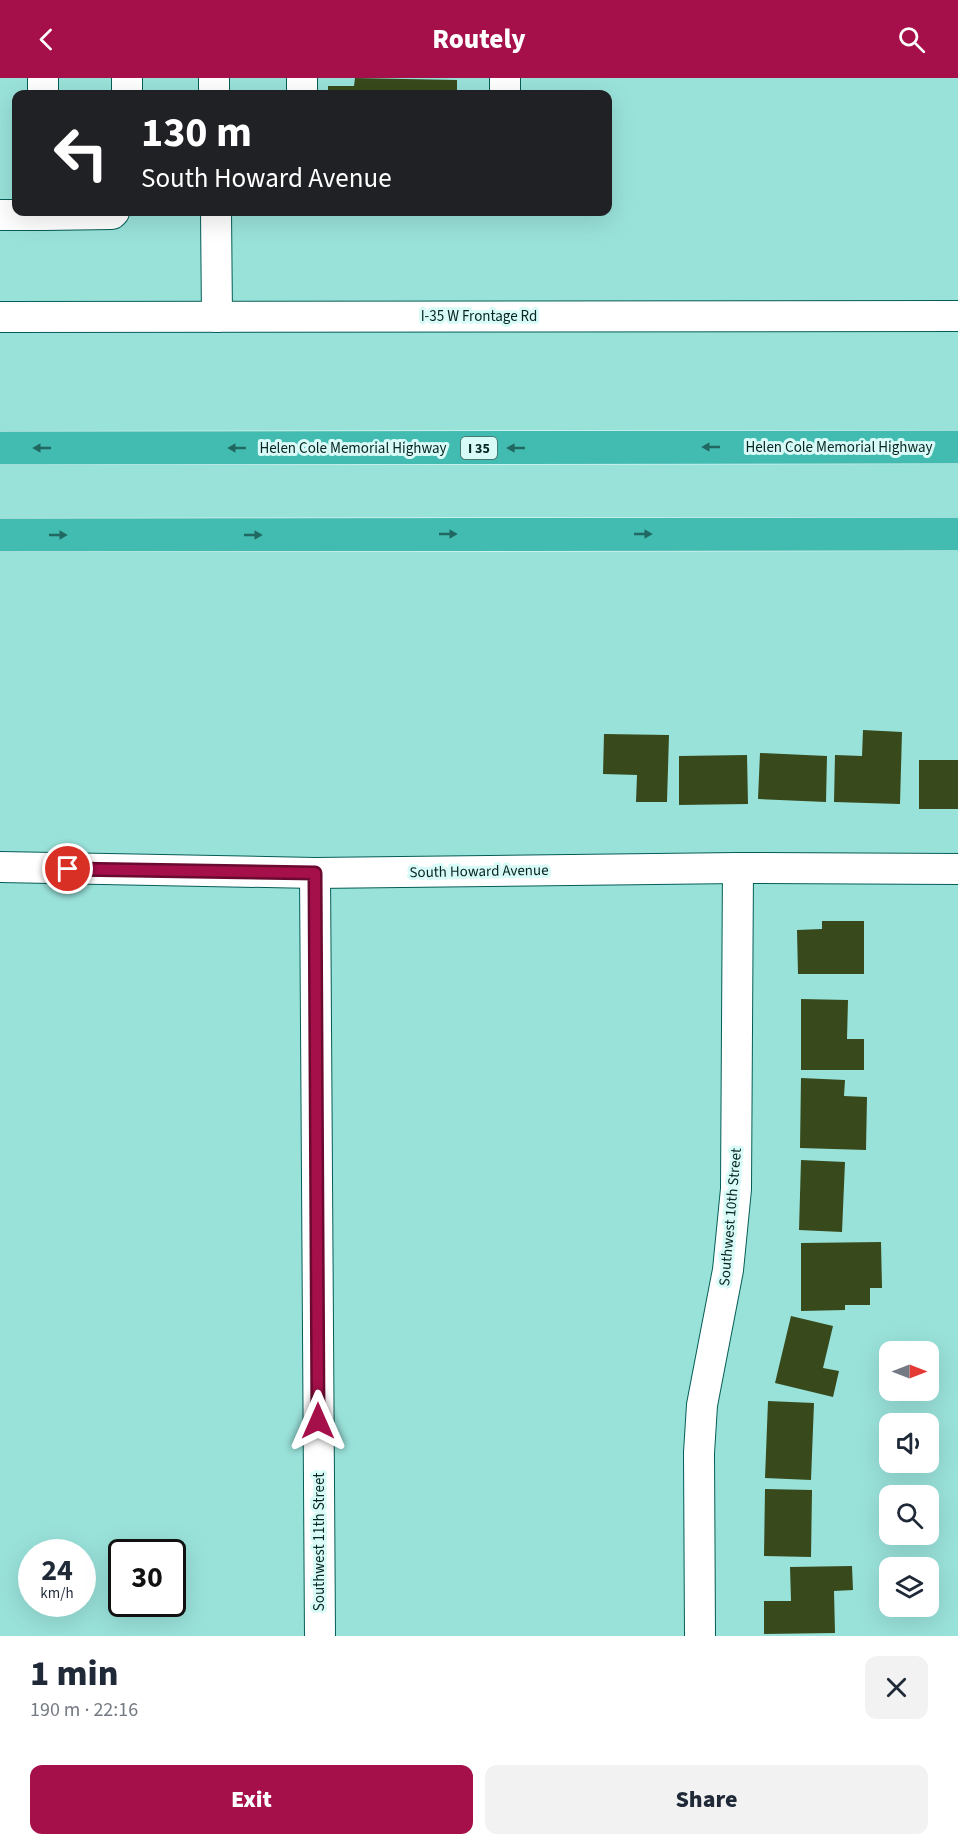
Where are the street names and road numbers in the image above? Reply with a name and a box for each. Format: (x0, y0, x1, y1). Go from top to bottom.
street label: I-35 W Frontage Rd (421, 306, 537, 327)
road number: I 35 (461, 437, 497, 459)
street label: Helen Cole Memorial Highway (745, 437, 933, 458)
street label: Helen Cole Memorial Highway (259, 438, 447, 459)
street label: South Howard Avenue (409, 860, 549, 883)
street label: Southwest 10th Street (714, 1147, 747, 1287)
street label: Southwest 11th Street (309, 1473, 330, 1611)

